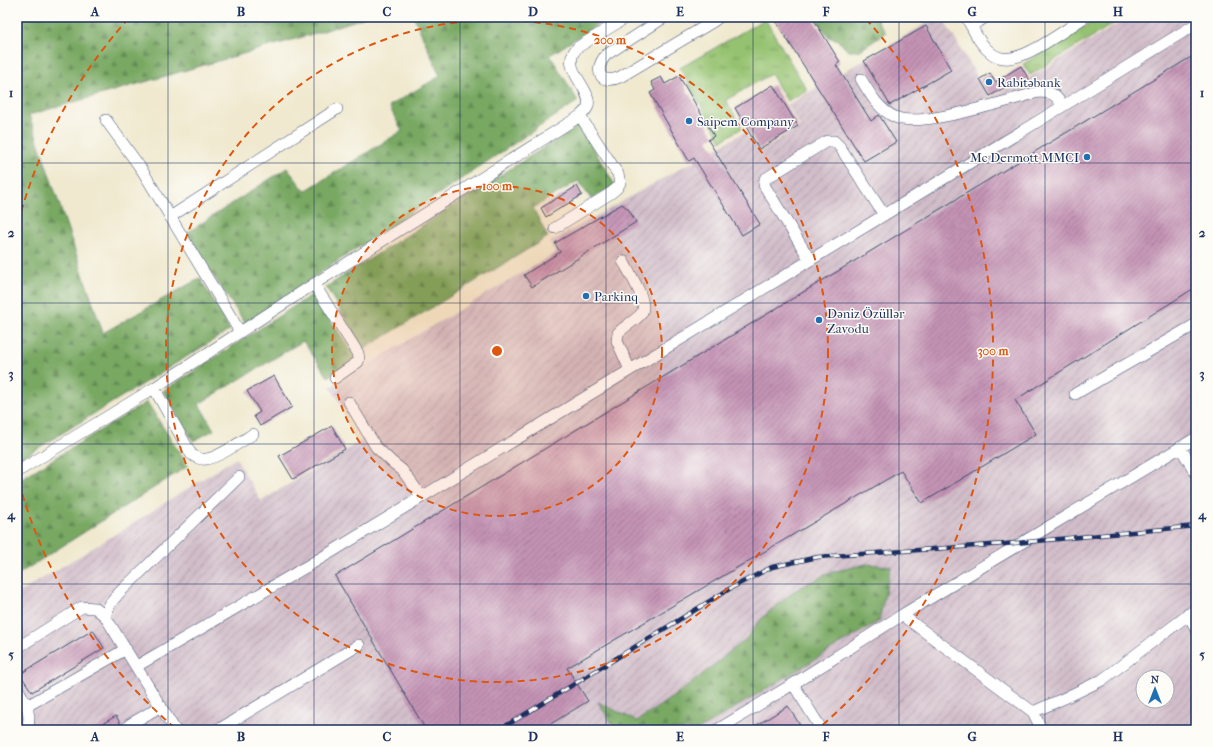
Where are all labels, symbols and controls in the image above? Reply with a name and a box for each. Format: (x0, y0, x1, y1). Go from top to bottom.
text: A (90, 4, 100, 19)
text: B (237, 4, 246, 19)
text: C (383, 4, 392, 19)
text: D (528, 4, 538, 19)
text: E (676, 4, 684, 19)
text: F (822, 4, 830, 19)
text: G (967, 4, 977, 19)
text: H (1113, 4, 1124, 19)
text: 200 m (594, 33, 627, 47)
place label: Rabitəbank (997, 75, 1061, 90)
marker: Rabitəbank (984, 77, 994, 87)
text: 1 (9, 85, 14, 100)
text: 1 (1200, 85, 1205, 100)
place label: Saipem Company (697, 114, 795, 129)
marker: Saipem Company (684, 116, 694, 126)
place label: Mc Dermott MMCI (970, 150, 1079, 165)
marker: Mc Dermott MMCI (1082, 152, 1092, 162)
text: 100 m (482, 179, 513, 193)
text: 2 (8, 225, 15, 240)
text: 2 (1199, 225, 1206, 240)
place label: Parkinq (594, 289, 638, 304)
marker: Parkinq (581, 291, 591, 301)
place label: Dəniz Özüllər Zavodu (827, 306, 905, 336)
marker: Dəniz Özüllər Zavodu (814, 315, 824, 325)
centre of rings (490, 344, 504, 358)
text: 300 m (978, 344, 1009, 359)
text: 3 (8, 366, 14, 382)
text: 3 (1199, 366, 1205, 382)
text: 4 (6, 507, 16, 523)
text: 4 (1197, 507, 1207, 523)
text: 5 (8, 647, 14, 662)
text: 5 (1199, 647, 1205, 662)
north arrow (1135, 669, 1175, 709)
text: N (1151, 673, 1160, 686)
text: A (90, 729, 100, 744)
text: B (237, 729, 246, 744)
text: C (383, 729, 392, 744)
text: D (528, 729, 538, 744)
text: E (676, 729, 684, 744)
text: F (822, 729, 830, 744)
text: G (967, 729, 977, 744)
text: H (1113, 729, 1124, 744)

